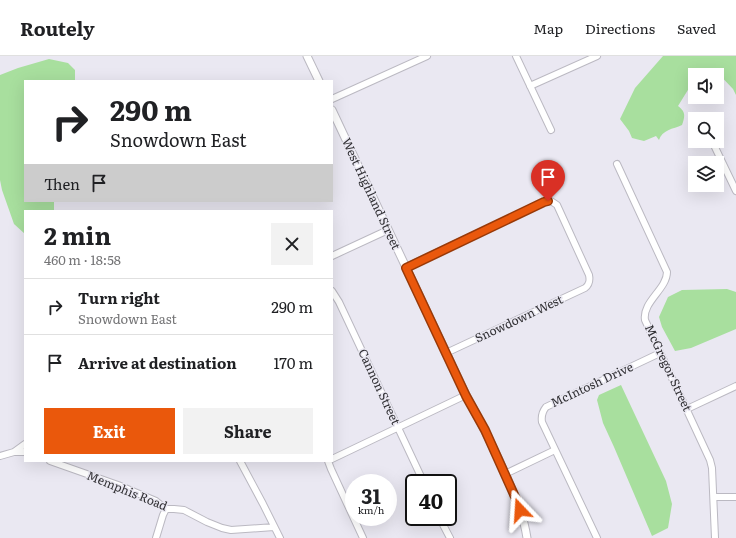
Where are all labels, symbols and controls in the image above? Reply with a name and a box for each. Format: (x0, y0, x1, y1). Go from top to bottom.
text: Routely (20, 14, 95, 42)
text: Map (533, 18, 563, 38)
text: Directions (585, 18, 655, 38)
text: Saved (677, 18, 716, 38)
map controls (688, 68, 724, 192)
button: sound (688, 68, 724, 104)
text: 290 m (110, 88, 192, 130)
icon: right (44, 96, 96, 148)
button: search (688, 112, 724, 148)
text: Snowdown East (110, 126, 247, 153)
street label: West Highland Street (338, 135, 406, 253)
button: layers (688, 156, 724, 192)
pin (531, 160, 565, 201)
icon: arrive (537, 166, 559, 188)
text: Then (44, 172, 80, 195)
icon: arrive (88, 172, 110, 194)
text: 2 min (44, 217, 111, 252)
button: close (271, 223, 313, 265)
text: 460 m · 18:58 (44, 250, 121, 269)
text: Turn right (78, 286, 160, 309)
street label: Snowdown West (472, 290, 566, 346)
text: 290 m (271, 295, 313, 318)
icon: right (44, 296, 66, 318)
text: Snowdown East (78, 309, 177, 328)
street label: McGregor Street (641, 321, 697, 414)
street label: Cannon Street (354, 346, 405, 428)
text: Arrive at destination (78, 351, 237, 374)
text: 170 m (274, 351, 313, 374)
icon: arrive (44, 352, 66, 374)
street label: McIntosh Drive (547, 357, 636, 411)
button: Exit (44, 408, 175, 454)
button: Share (183, 408, 313, 454)
street label: Memphis Road (84, 466, 171, 515)
speed limit sign: 40 (405, 474, 457, 526)
text: 31 (361, 480, 381, 510)
position arrow (499, 489, 541, 531)
text: km/h (358, 502, 384, 517)

